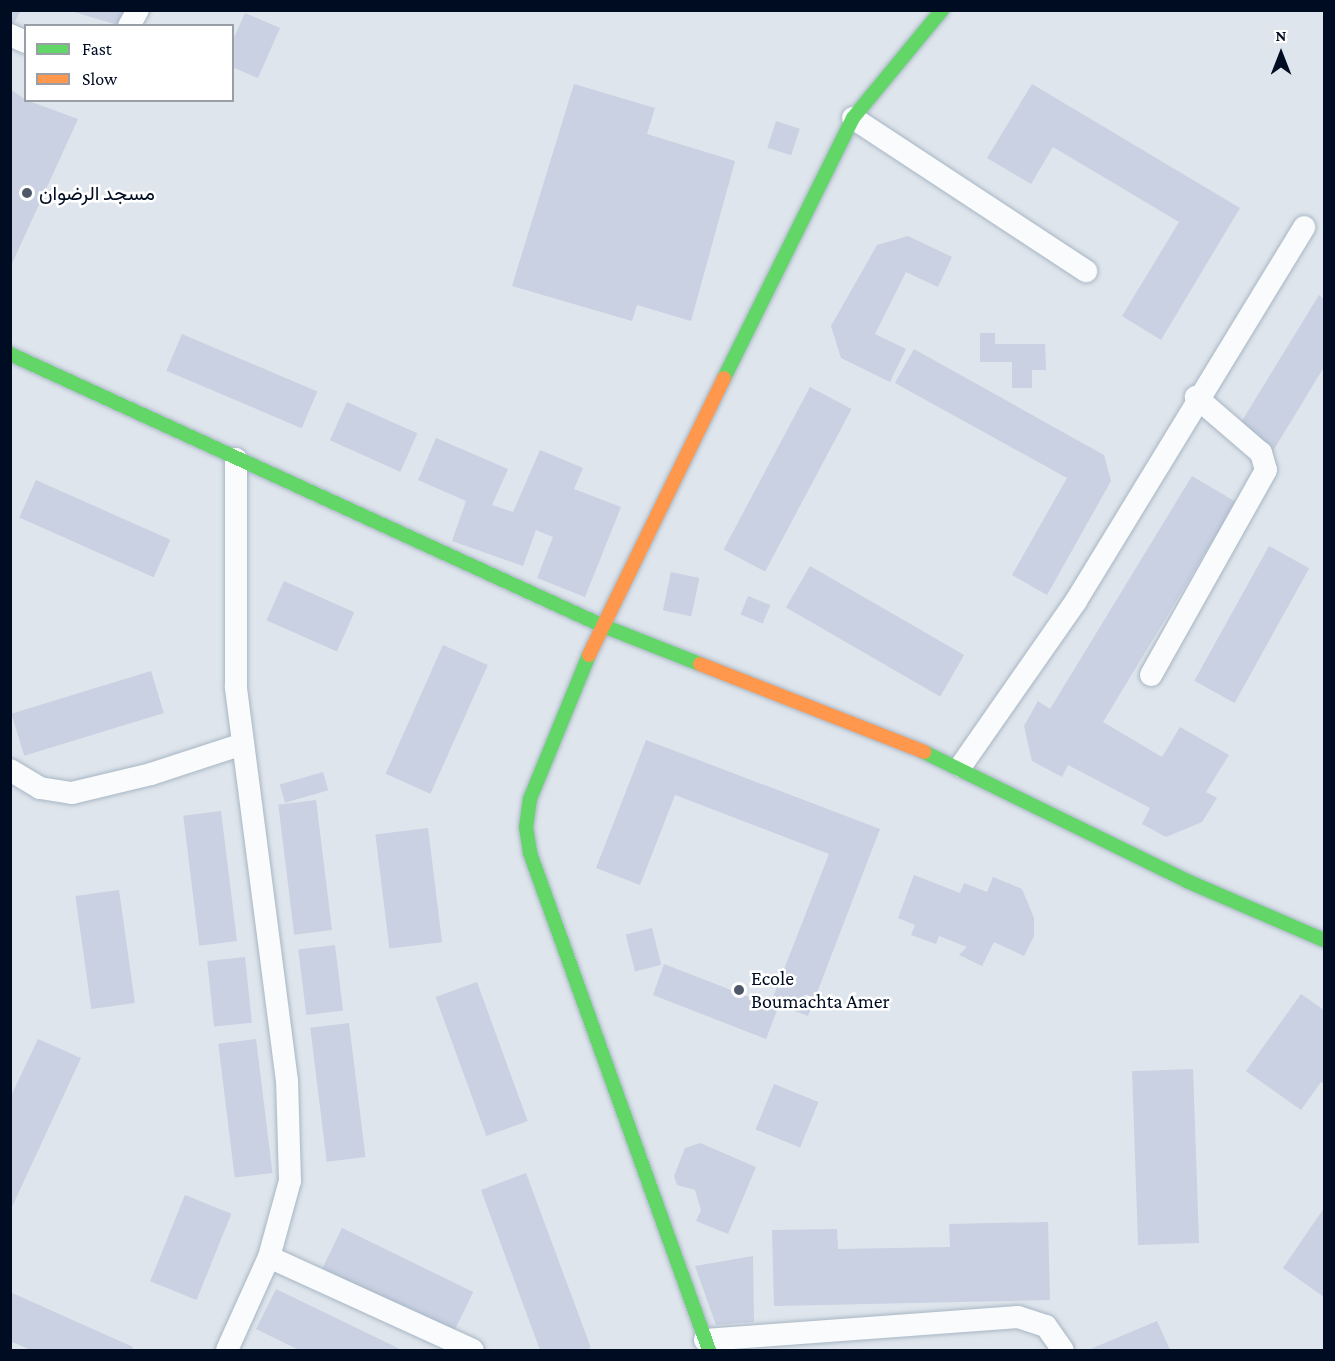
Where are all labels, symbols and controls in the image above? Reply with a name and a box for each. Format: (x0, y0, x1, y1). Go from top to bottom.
legend (24, 24, 234, 102)
north arrow (1251, 24, 1311, 84)
text: N (1276, 27, 1286, 44)
text: Fast (82, 39, 112, 59)
text: Slow (82, 69, 117, 89)
place label: مسجد الرضوان (39, 181, 155, 205)
marker: مسجد الرضوان (20, 186, 34, 200)
place label: Ecole Boumachta Amer (751, 966, 890, 1013)
marker: Ecole Boumachta Amer (732, 983, 746, 997)

